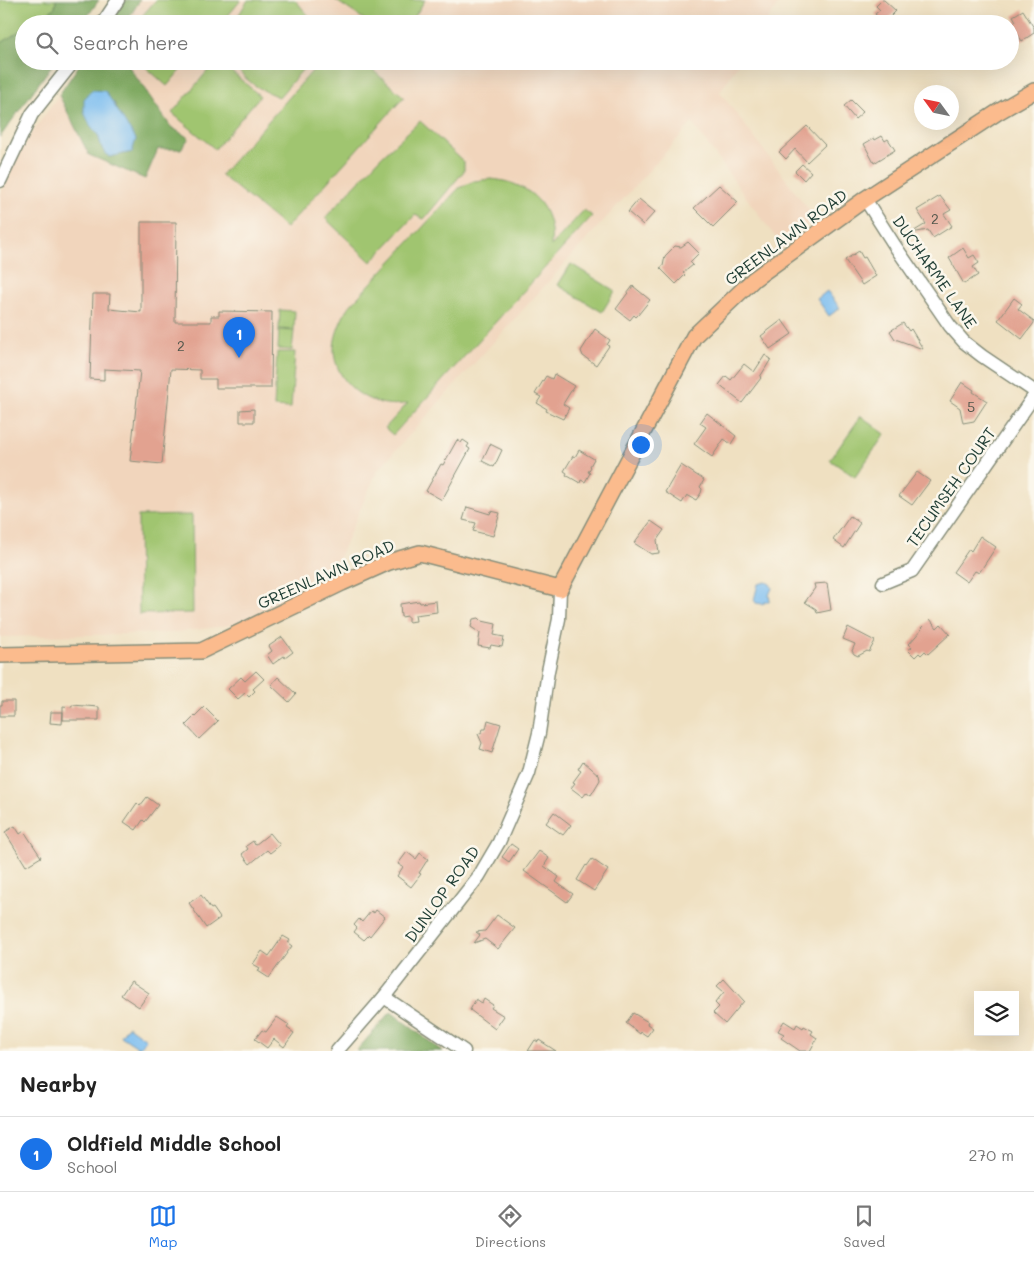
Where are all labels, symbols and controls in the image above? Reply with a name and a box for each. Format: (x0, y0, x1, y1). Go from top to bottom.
search box (15, 15, 1019, 70)
icon: search (33, 29, 61, 57)
text: Search here (73, 30, 189, 55)
north arrow (914, 85, 959, 130)
street label: GREENLAWN ROAD (720, 184, 851, 289)
house number: 2 (931, 209, 939, 228)
street label: DUCHARME LANE (889, 211, 982, 332)
pin: 1 (223, 317, 255, 358)
house number: 2 (177, 336, 185, 355)
house number: 5 (967, 397, 975, 416)
street label: TECUMSEH COURT (901, 423, 1000, 551)
your location (628, 432, 654, 458)
street label: GREENLAWN ROAD (254, 534, 398, 613)
street label: DUNLOP ROAD (399, 841, 484, 946)
map controls (974, 991, 1019, 1036)
button: layers (974, 991, 1019, 1036)
text: Nearby (20, 1070, 97, 1097)
text: Oldfield Middle School (67, 1131, 281, 1156)
text: 1 (32, 1144, 40, 1165)
text: 270 m (968, 1144, 1014, 1165)
text: School (67, 1156, 117, 1177)
tab: Map (149, 1202, 177, 1251)
tab: Directions (475, 1202, 546, 1251)
tab: Saved (844, 1202, 885, 1251)

